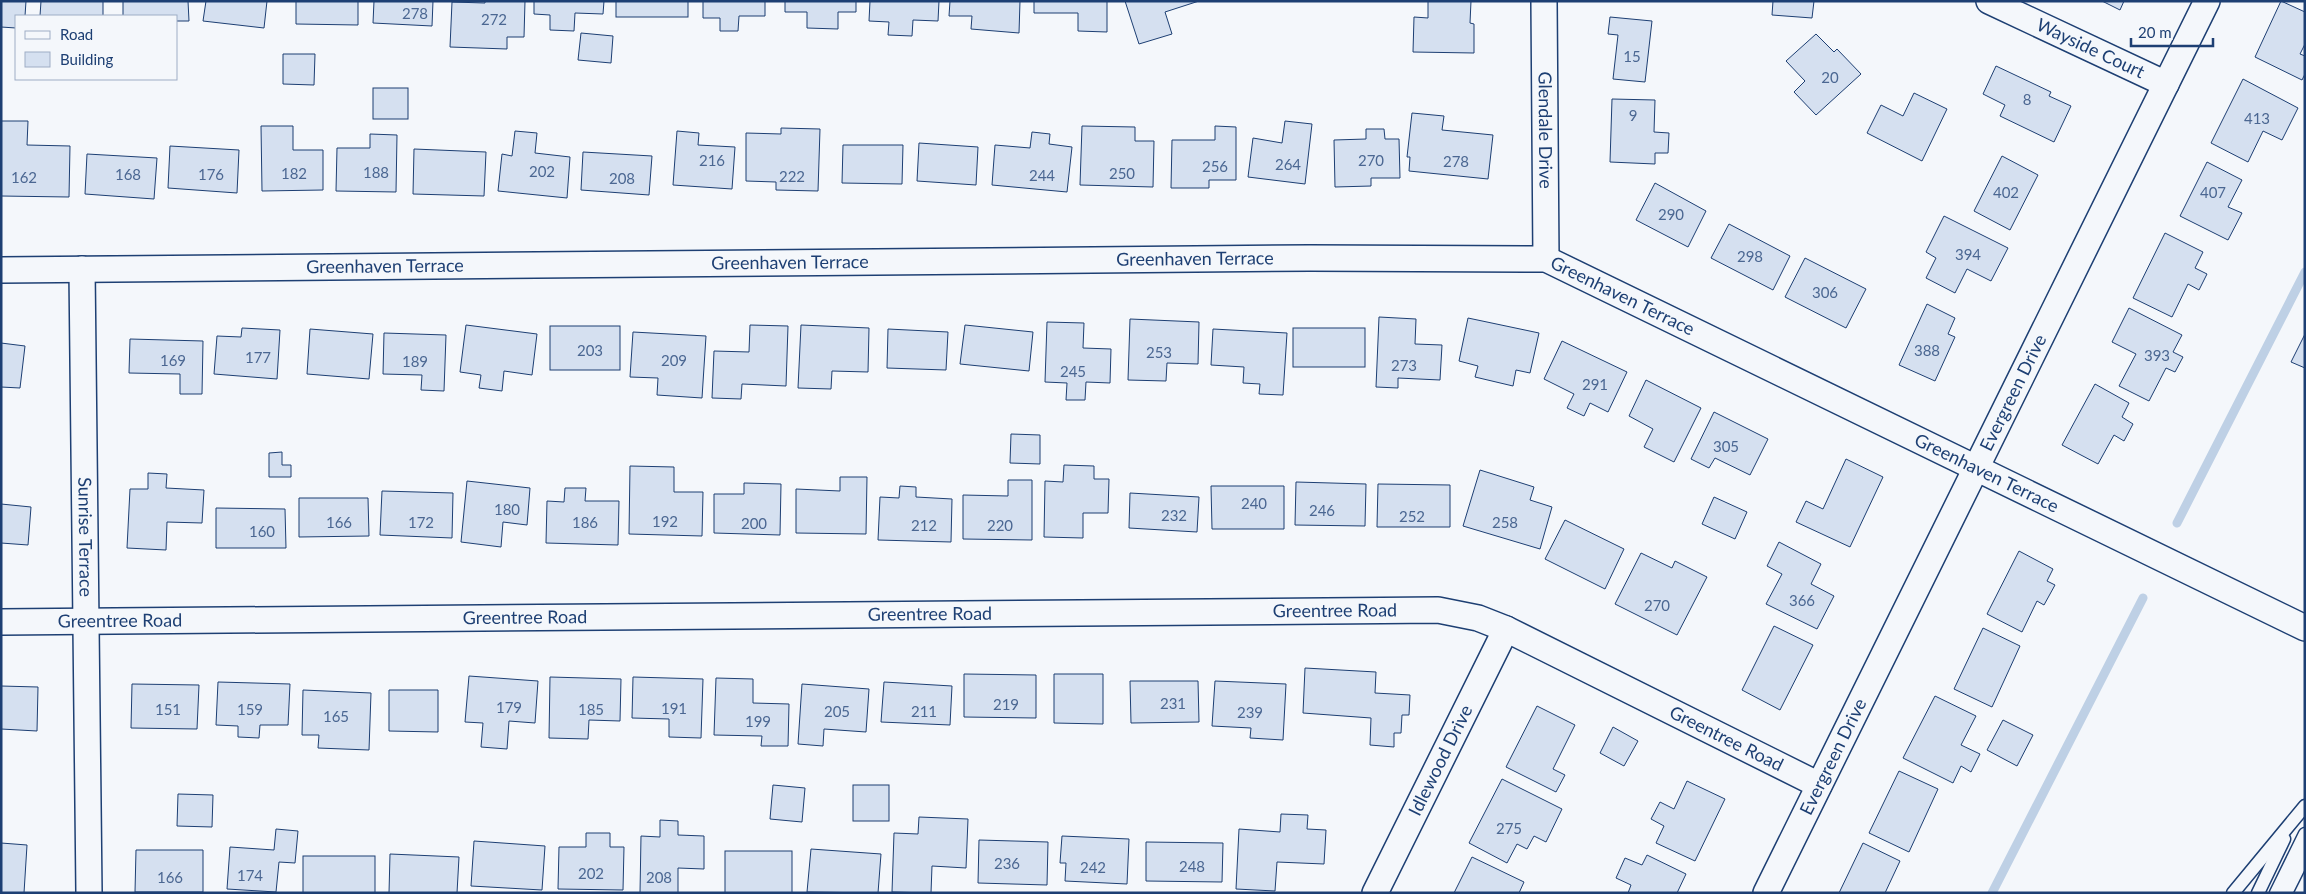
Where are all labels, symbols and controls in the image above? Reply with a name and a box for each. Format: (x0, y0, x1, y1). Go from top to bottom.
house number: 278 (402, 4, 428, 22)
house number: 272 (481, 10, 507, 28)
street label: Wayside Court (2033, 13, 2149, 83)
legend (15, 15, 178, 80)
scale bar (2131, 15, 2214, 47)
text: 20 m (2138, 23, 2172, 41)
text: Road (60, 25, 93, 43)
house number: 15 (1623, 47, 1641, 65)
text: Building (60, 50, 113, 68)
house number: 20 (1821, 68, 1839, 86)
street label: Glendale Drive (1535, 71, 1557, 189)
house number: 8 (2023, 90, 2031, 108)
house number: 9 (1629, 106, 1637, 124)
house number: 413 (2244, 109, 2270, 127)
house number: 216 (699, 151, 725, 169)
house number: 270 (1358, 151, 1384, 169)
house number: 278 (1443, 152, 1469, 170)
house number: 264 (1275, 155, 1301, 173)
house number: 256 (1202, 157, 1228, 175)
house number: 202 (529, 162, 555, 180)
house number: 188 (363, 163, 389, 181)
house number: 182 (281, 164, 307, 182)
house number: 250 (1109, 164, 1135, 182)
house number: 168 (115, 165, 141, 183)
house number: 176 (198, 165, 224, 183)
house number: 244 (1029, 166, 1055, 184)
house number: 222 (779, 167, 805, 185)
house number: 162 (11, 168, 37, 186)
house number: 208 (609, 169, 635, 187)
house number: 402 (1993, 183, 2019, 201)
house number: 407 (2200, 183, 2226, 201)
house number: 290 (1658, 205, 1684, 223)
house number: 394 (1955, 245, 1981, 263)
street label: Greenhaven Terrace (1116, 246, 1274, 270)
house number: 298 (1737, 247, 1763, 265)
street label: Greenhaven Terrace (711, 250, 869, 273)
street label: Greenhaven Terrace (1547, 251, 1699, 340)
street label: Greenhaven Terrace (306, 254, 464, 277)
house number: 306 (1812, 283, 1838, 301)
street label: Evergreen Drive (1974, 330, 2050, 454)
house number: 203 (577, 341, 603, 359)
house number: 388 (1914, 341, 1940, 359)
house number: 253 (1146, 343, 1172, 361)
house number: 393 (2144, 346, 2170, 364)
house number: 177 (245, 348, 271, 366)
house number: 169 (160, 351, 186, 369)
house number: 209 (661, 351, 687, 369)
house number: 189 (402, 352, 428, 370)
house number: 273 (1391, 356, 1417, 374)
house number: 245 (1060, 362, 1086, 380)
house number: 291 (1582, 375, 1608, 393)
street label: Greenhaven Terrace (1911, 428, 2063, 517)
house number: 305 (1713, 437, 1739, 455)
street label: Sunrise Terrace (74, 477, 98, 597)
house number: 240 (1241, 494, 1267, 512)
house number: 180 (494, 500, 520, 518)
house number: 246 (1309, 501, 1335, 519)
house number: 232 (1161, 506, 1187, 524)
house number: 252 (1399, 507, 1425, 525)
house number: 192 (652, 512, 678, 530)
house number: 166 (326, 513, 352, 531)
house number: 172 (408, 513, 434, 531)
house number: 186 (572, 513, 598, 531)
house number: 258 (1492, 513, 1518, 531)
house number: 200 (741, 514, 767, 532)
house number: 212 (911, 516, 937, 534)
house number: 220 (987, 516, 1013, 534)
house number: 160 (249, 522, 275, 540)
house number: 366 (1789, 591, 1815, 609)
house number: 270 (1644, 596, 1670, 614)
street label: Greentree Road (1273, 598, 1397, 621)
street label: Greentree Road (868, 602, 992, 625)
street label: Greentree Road (463, 605, 587, 628)
street label: Greentree Road (58, 608, 182, 632)
house number: 231 (1160, 694, 1186, 712)
street label: Evergreen Drive (1794, 694, 1870, 818)
house number: 219 (993, 695, 1019, 713)
house number: 179 (496, 698, 522, 716)
house number: 191 (661, 699, 687, 717)
house number: 151 (155, 700, 181, 718)
house number: 159 (237, 700, 263, 718)
house number: 185 (578, 700, 604, 718)
street label: Greentree Road (1666, 700, 1787, 775)
street label: Idlewood Drive (1403, 701, 1477, 819)
house number: 205 (824, 702, 850, 720)
house number: 211 (911, 702, 937, 720)
house number: 239 (1237, 703, 1263, 721)
house number: 165 (323, 707, 349, 725)
house number: 199 (745, 712, 771, 730)
house number: 275 (1496, 819, 1522, 837)
house number: 236 (994, 854, 1020, 872)
house number: 248 (1179, 857, 1205, 875)
house number: 242 (1080, 858, 1106, 876)
house number: 202 (578, 864, 604, 882)
house number: 174 (237, 866, 263, 884)
house number: 166 (157, 868, 183, 886)
house number: 208 (646, 868, 672, 886)

